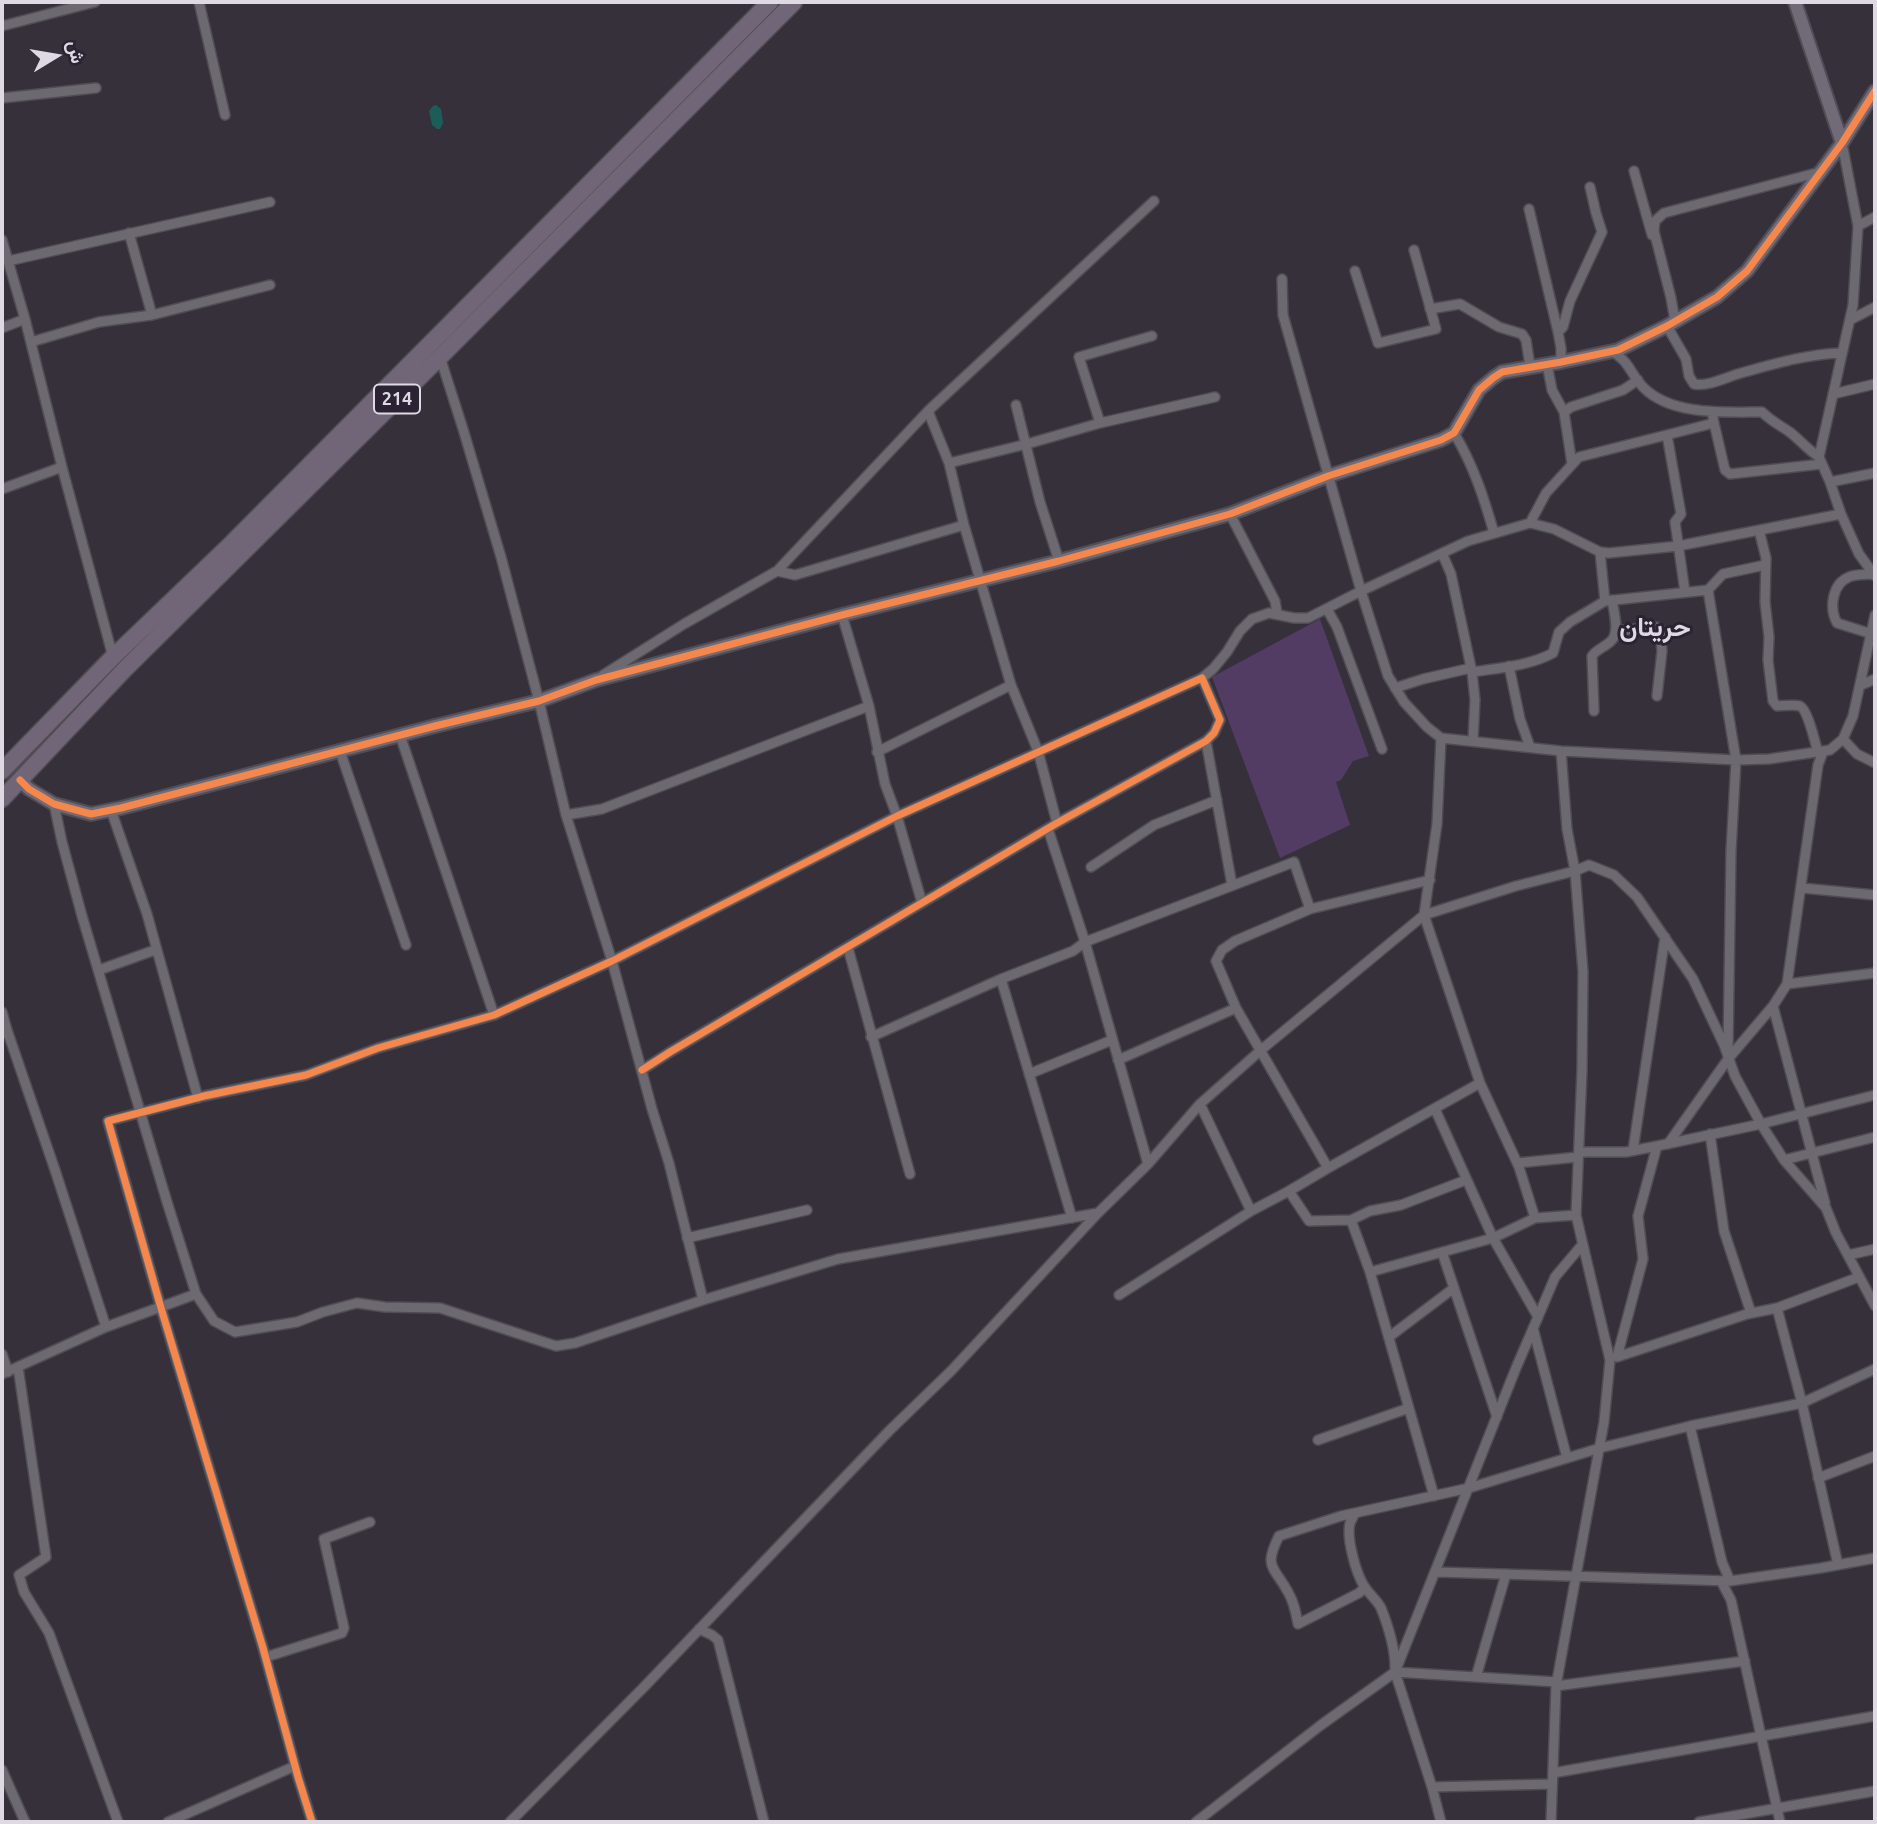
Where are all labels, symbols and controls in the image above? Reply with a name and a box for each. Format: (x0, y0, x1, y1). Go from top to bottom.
north arrow (21, 21, 91, 91)
text: ش (64, 39, 90, 65)
road number: 214 (374, 384, 420, 414)
district label: حريتان (1619, 611, 1691, 643)

